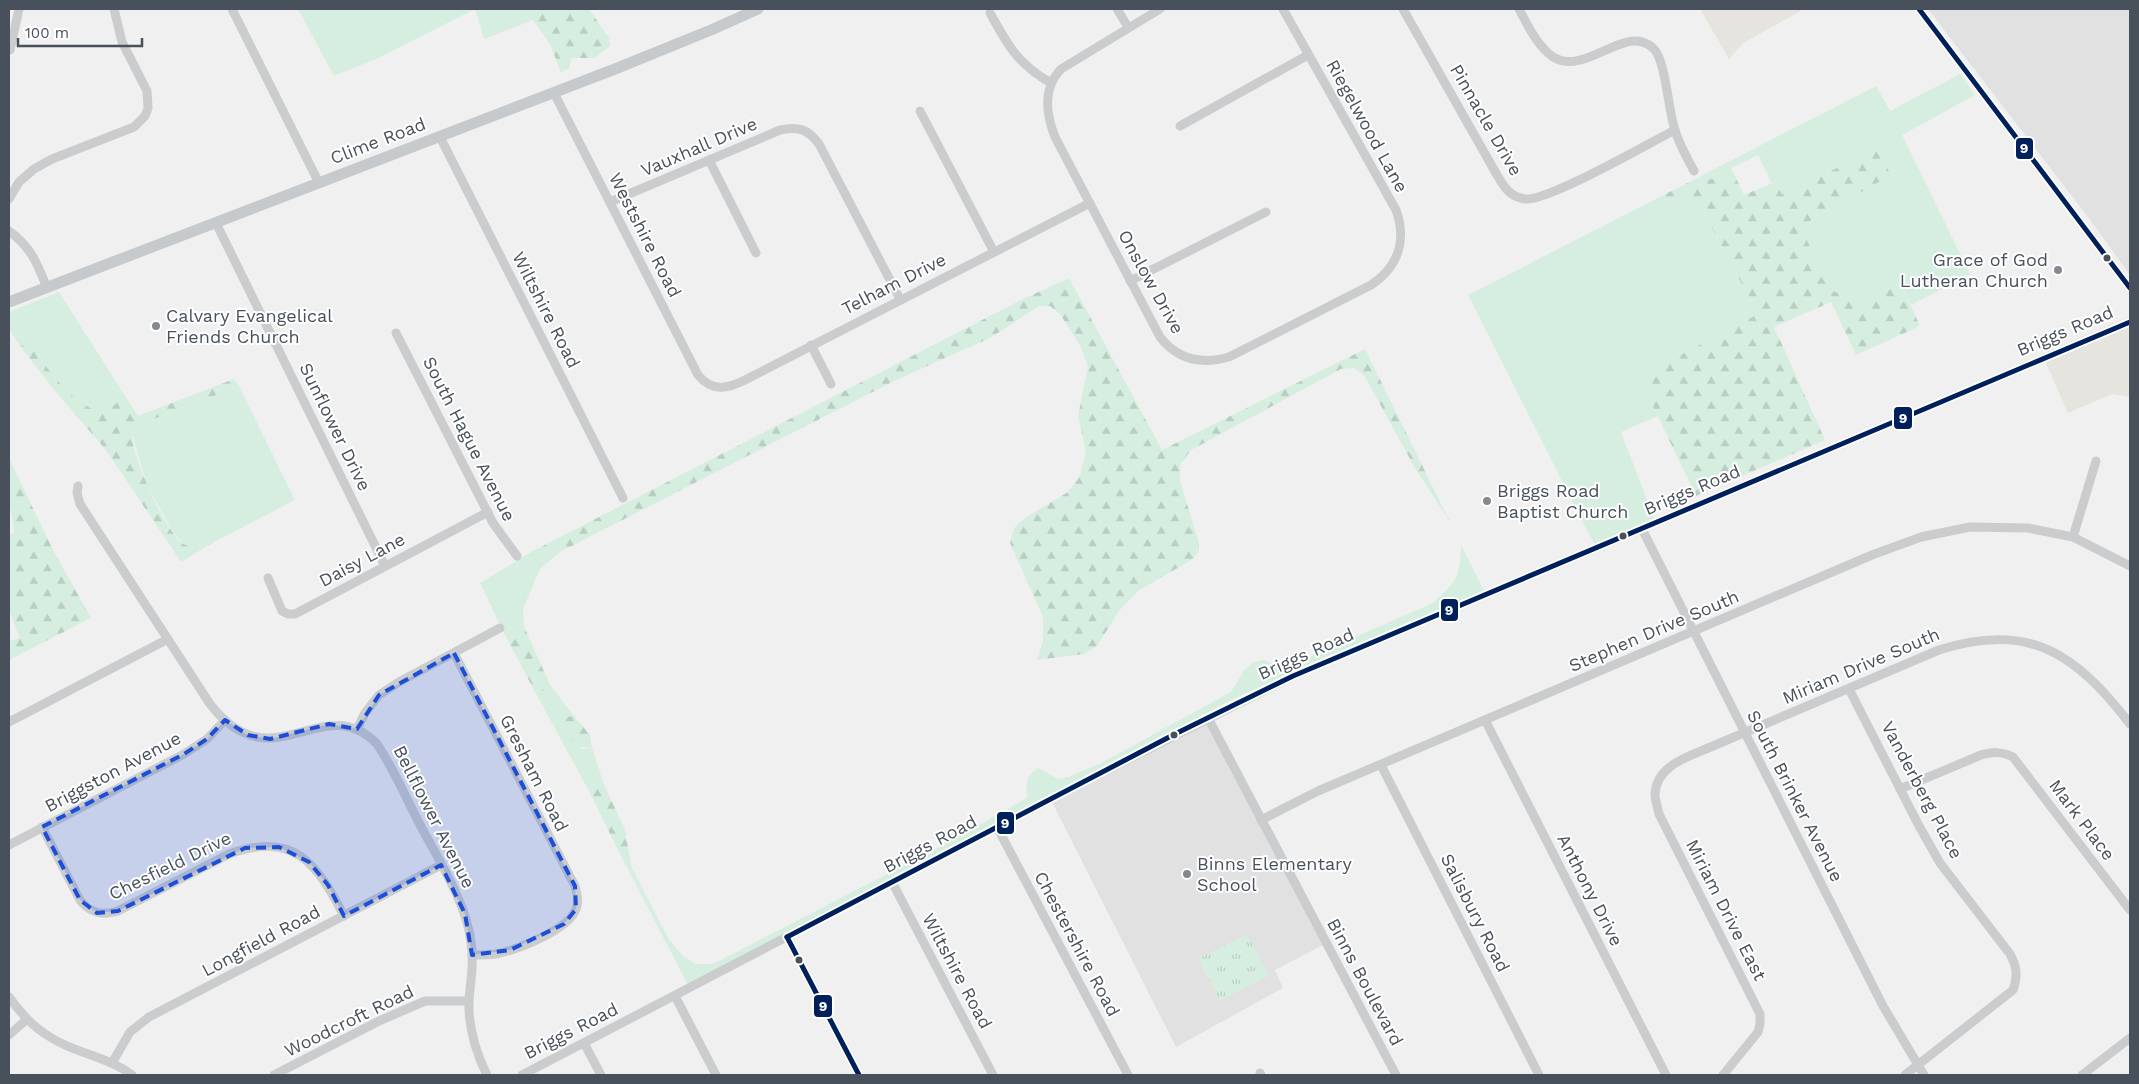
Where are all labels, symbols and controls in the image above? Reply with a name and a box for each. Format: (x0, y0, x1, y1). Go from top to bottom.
scale bar (18, 15, 141, 47)
text: 100 m (25, 24, 69, 42)
street label: Riegelwood Lane (1322, 56, 1413, 196)
street label: Pinnacle Drive (1446, 60, 1527, 179)
street label: Clime Road (327, 113, 428, 168)
street label: Vauxhall Drive (638, 113, 760, 180)
line badge: 9 (2015, 137, 2034, 160)
text: 9 (2020, 140, 2028, 156)
street label: Westshire Road (605, 169, 686, 301)
street label: Onslow Drive (1114, 226, 1189, 337)
street label: Wiltshire Road (508, 248, 585, 371)
street label: Telham Drive (838, 248, 949, 319)
place label: Grace of God Lutheran Church (1900, 249, 2048, 291)
unlabelled marker (2102, 253, 2112, 263)
marker: Grace of God Lutheran Church (2052, 264, 2064, 276)
street label: Briggs Road (2013, 301, 2116, 360)
place label: Calvary Evangelical Friends Church (166, 305, 333, 347)
marker: Calvary Evangelical Friends Church (150, 320, 162, 332)
street label: South Hague Avenue (419, 353, 520, 524)
street label: Sunflower Drive (295, 359, 375, 494)
line badge: 9 (1893, 406, 1913, 430)
text: 9 (1899, 410, 1907, 426)
street label: Briggs Road (1640, 460, 1743, 519)
place label: Briggs Road Baptist Church (1497, 480, 1628, 522)
marker: Briggs Road Baptist Church (1481, 495, 1493, 507)
street label: Daisy Lane (315, 528, 408, 591)
unlabelled marker (1618, 531, 1628, 541)
street label: Stephen Drive South (1566, 585, 1742, 676)
line badge: 9 (1440, 598, 1459, 622)
text: 9 (1445, 602, 1453, 618)
street label: Briggs Road (1255, 623, 1357, 684)
street label: Miriam Drive South (1779, 623, 1943, 708)
street label: South Brinker Avenue (1743, 707, 1848, 885)
street label: Gresham Road (496, 711, 573, 835)
street label: Vanderberg Place (1877, 718, 1967, 862)
street label: Briggston Avenue (41, 727, 184, 816)
unlabelled marker (1169, 730, 1179, 740)
street label: Bellflower Avenue (389, 742, 480, 892)
street label: Mark Place (2045, 775, 2120, 864)
street label: Briggs Road (880, 810, 980, 877)
line badge: 9 (996, 811, 1015, 835)
text: 9 (1001, 815, 1009, 831)
street label: Chesfield Drive (105, 827, 234, 904)
street label: Anthony Drive (1553, 830, 1628, 949)
street label: Miriam Drive East (1682, 836, 1771, 984)
street label: Salisbury Road (1437, 850, 1514, 975)
place label: Binns Elementary School (1197, 853, 1352, 895)
street label: Chestershire Road (1030, 868, 1125, 1020)
marker: Binns Elementary School (1181, 868, 1193, 880)
street label: Longfield Road (198, 901, 324, 981)
street label: Wiltshire Road (918, 909, 997, 1032)
street label: Binns Boulevard (1323, 914, 1408, 1049)
unlabelled marker (794, 955, 804, 965)
street label: Woodcroft Road (281, 980, 417, 1061)
line badge: 9 (813, 994, 833, 1018)
street label: Briggs Road (520, 998, 621, 1063)
text: 9 (819, 998, 827, 1014)

